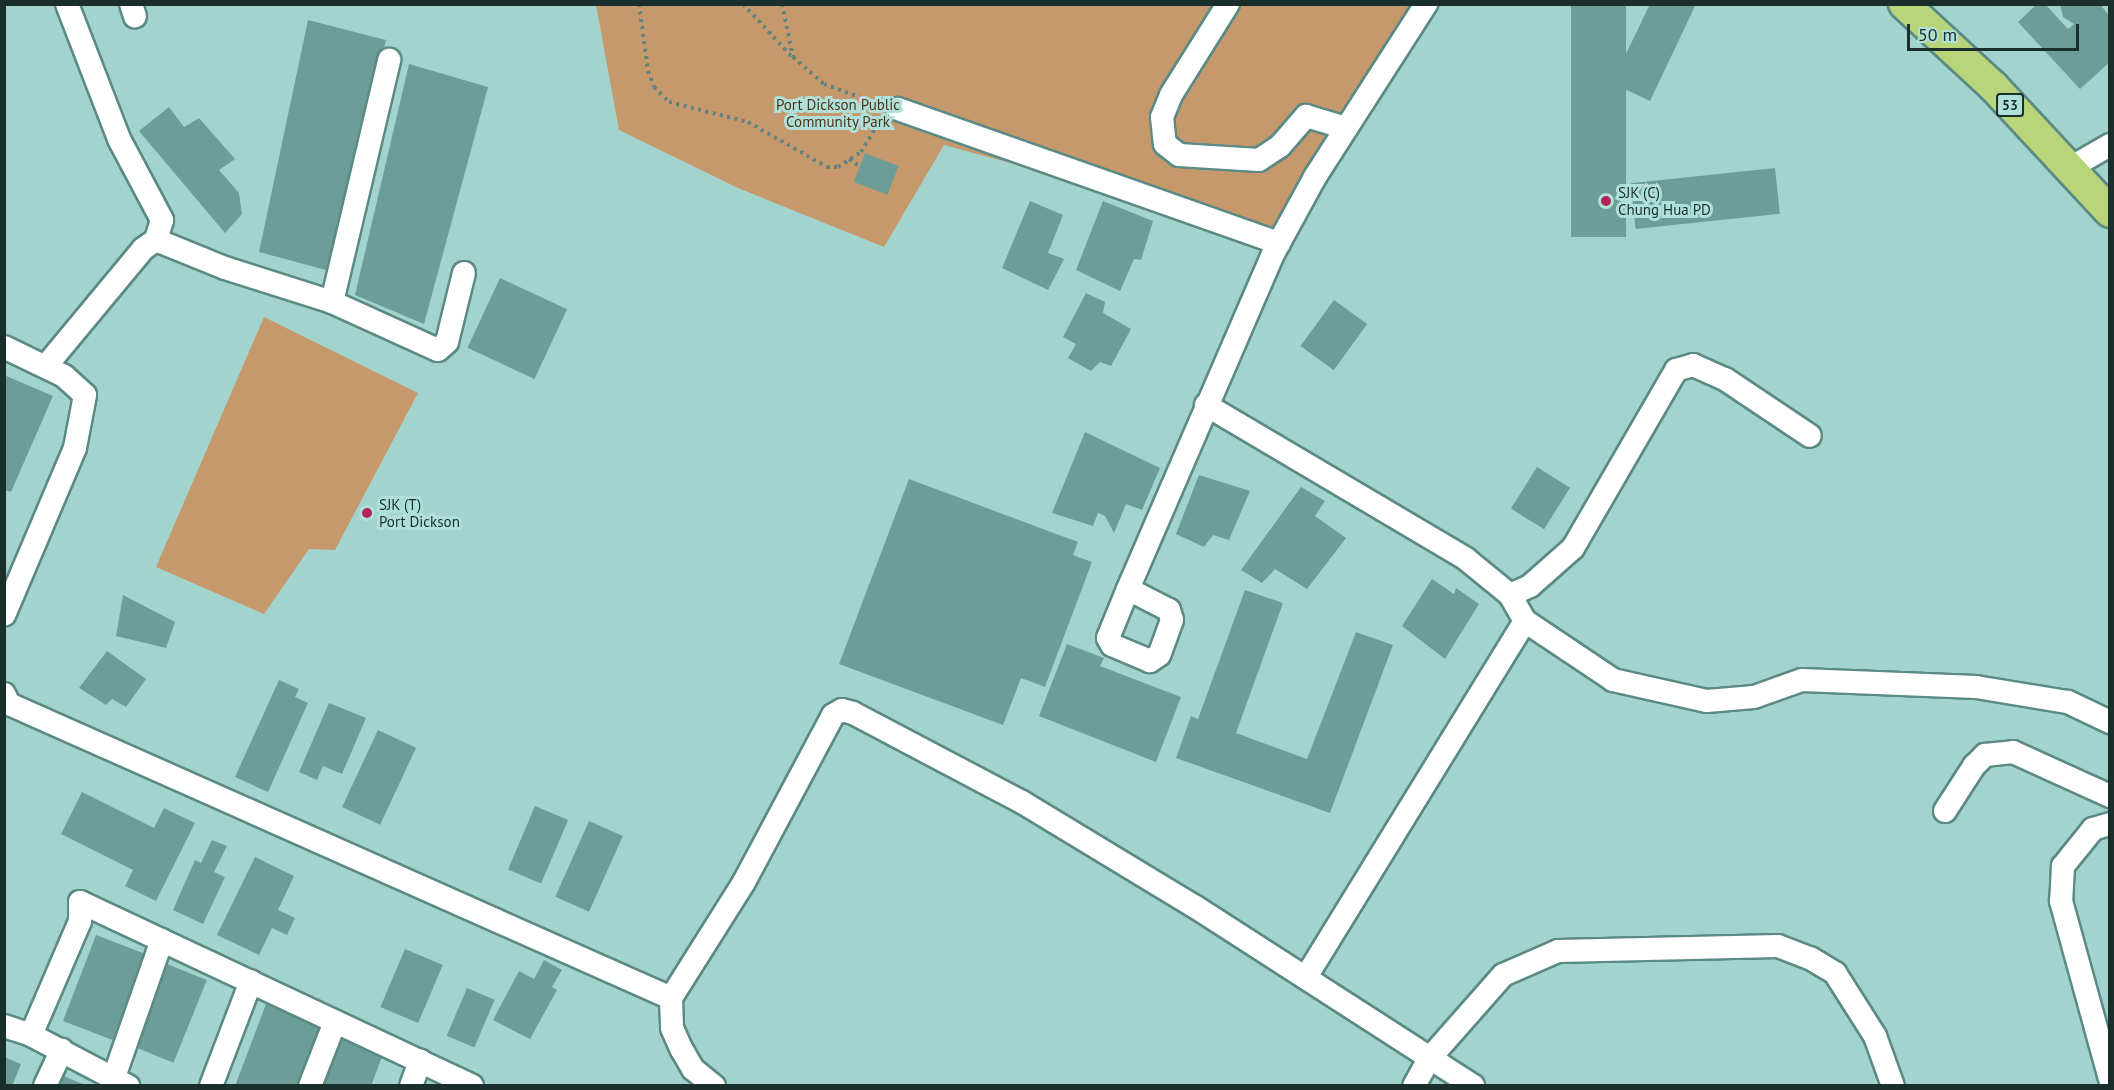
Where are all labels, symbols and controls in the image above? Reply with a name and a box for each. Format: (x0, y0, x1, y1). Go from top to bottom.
scale bar (1910, 12, 2082, 50)
text: 50 m (1918, 23, 1957, 46)
road number: 53 (1995, 94, 2025, 116)
park label: Port Dickson Public Community Park (776, 95, 900, 130)
place label: SJK (C) Chung Hua PD (1618, 183, 1711, 218)
marker: SJK (C) Chung Hua PD (1599, 194, 1613, 208)
place label: SJK (T) Port Dickson (379, 495, 460, 530)
marker: SJK (T) Port Dickson (360, 506, 374, 520)

